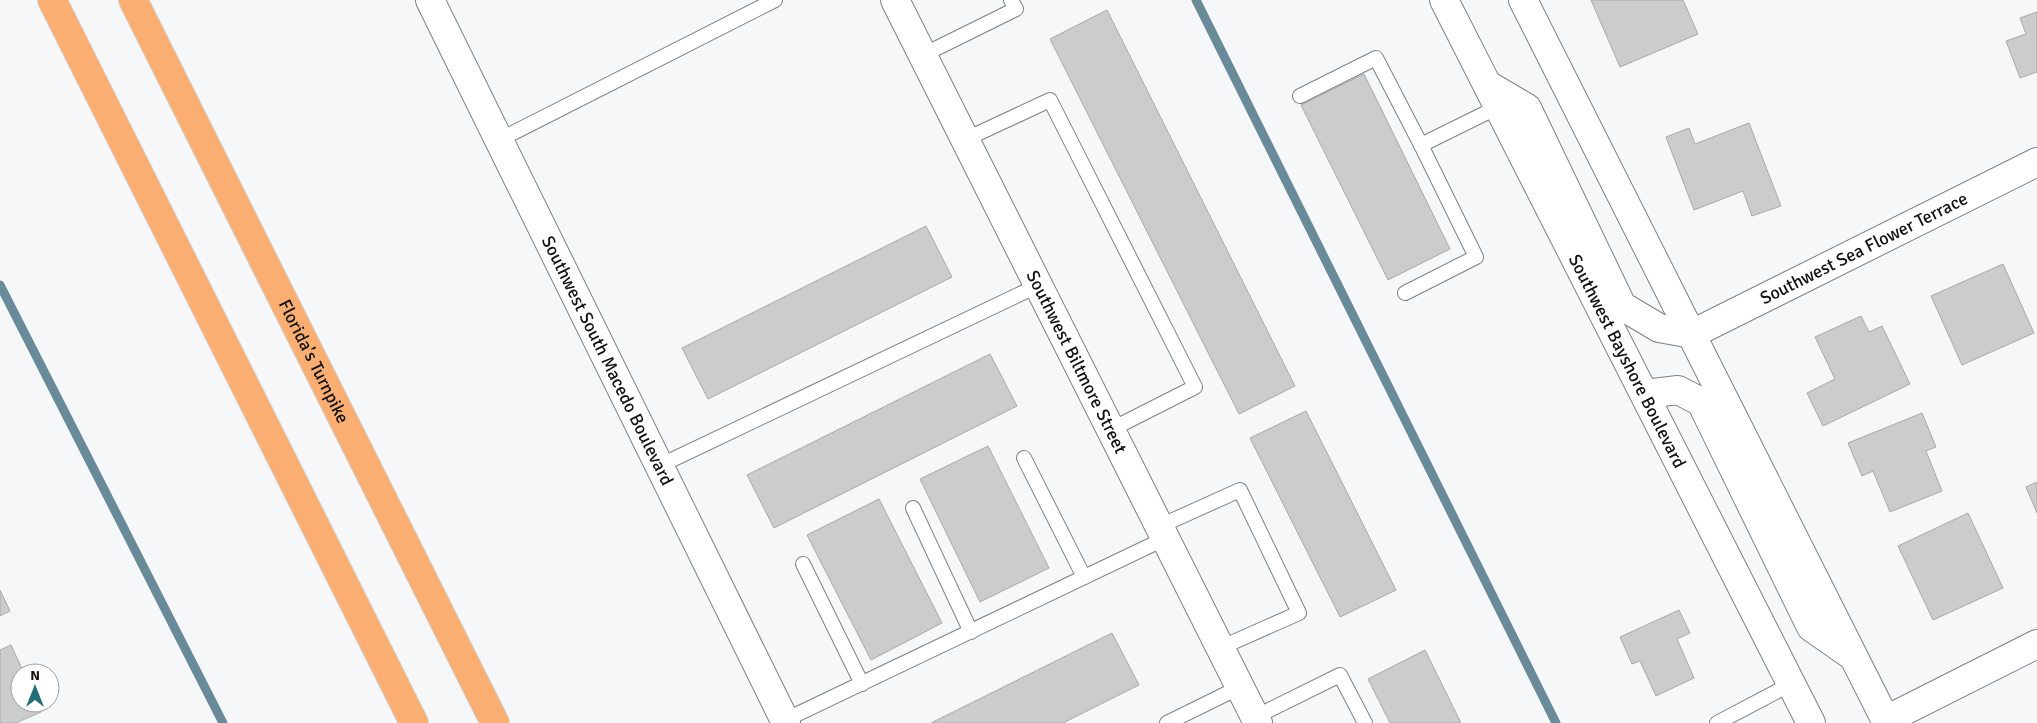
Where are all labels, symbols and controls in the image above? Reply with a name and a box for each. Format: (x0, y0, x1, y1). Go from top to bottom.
street label: Southwest Sea Flower Terrace (1756, 187, 1971, 309)
street label: Southwest South Macedo Boulevard (537, 232, 678, 489)
street label: Southwest Bayshore Boulevard (1564, 251, 1691, 472)
street label: Southwest Biltmore Street (1022, 267, 1132, 457)
street label: Florida's Turnpike (274, 296, 354, 427)
north arrow (10, 663, 60, 713)
text: N (30, 667, 40, 684)

